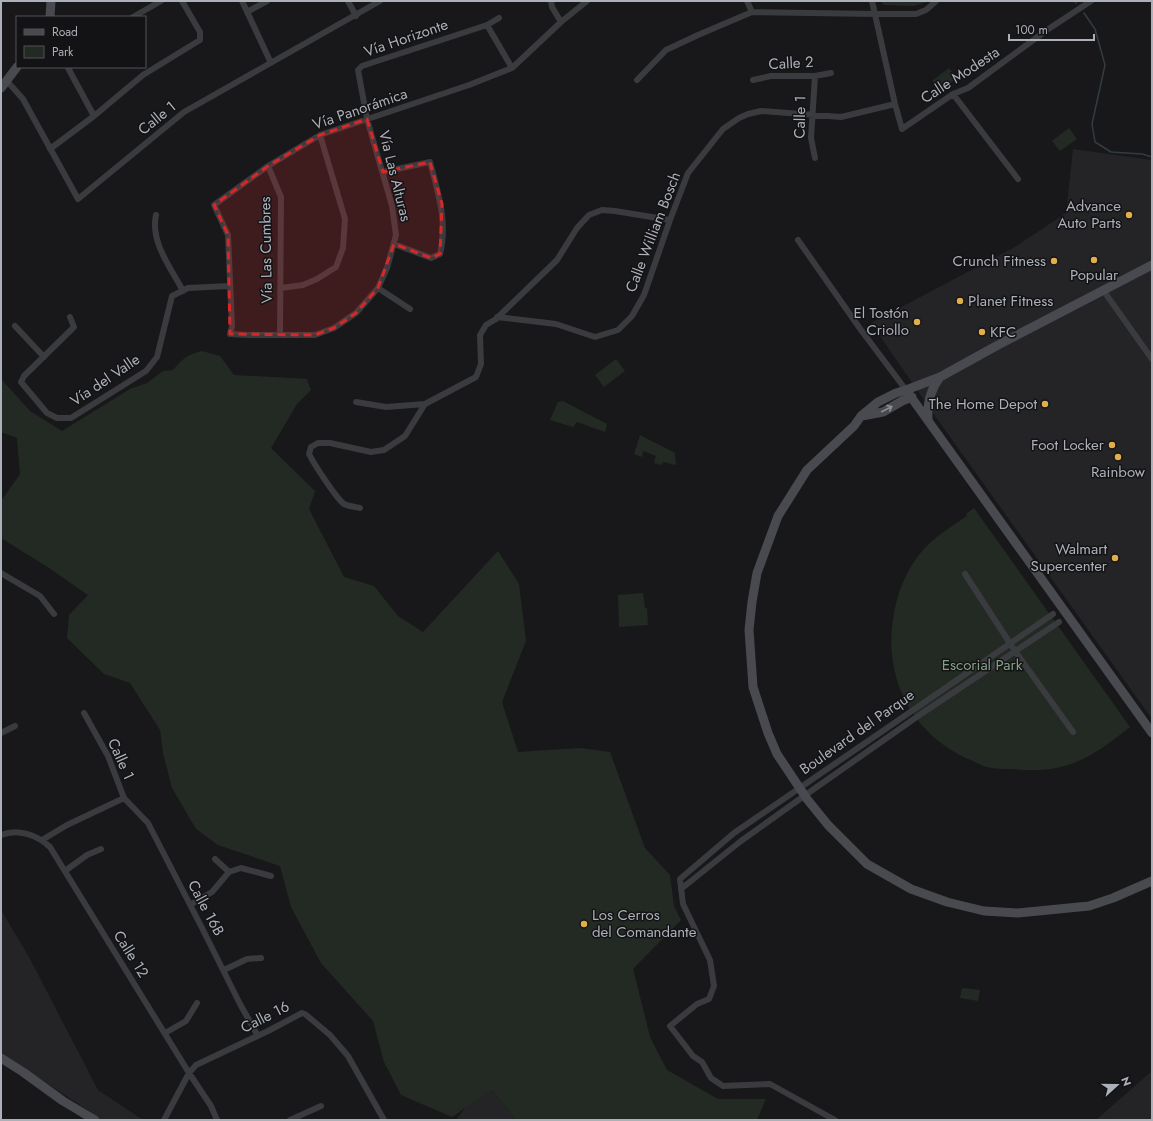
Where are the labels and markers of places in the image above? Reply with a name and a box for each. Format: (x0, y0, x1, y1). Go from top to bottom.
place label: Advance Auto Parts (1057, 195, 1121, 234)
marker: Advance Auto Parts (1124, 210, 1134, 220)
place label: Crunch Fitness (953, 250, 1046, 272)
marker: Popular (1089, 255, 1099, 265)
marker: Crunch Fitness (1049, 256, 1059, 266)
place label: Popular (1070, 264, 1119, 286)
place label: Planet Fitness (968, 290, 1053, 312)
marker: Planet Fitness (955, 296, 965, 306)
place label: El Tostón Criollo (853, 302, 909, 341)
marker: El Tostón Criollo (912, 317, 922, 327)
place label: KFC (990, 321, 1016, 343)
marker: KFC (977, 327, 987, 337)
place label: The Home Depot (929, 393, 1037, 415)
marker: The Home Depot (1040, 399, 1050, 409)
place label: Foot Locker (1031, 434, 1105, 456)
marker: Foot Locker (1107, 440, 1117, 450)
marker: Rainbow (1113, 452, 1123, 462)
place label: Rainbow (1091, 461, 1146, 483)
place label: Walmart Supercenter (1030, 538, 1108, 577)
marker: Walmart Supercenter (1110, 553, 1120, 563)
place label: Los Cerros del Comandante (592, 904, 697, 943)
marker: Los Cerros del Comandante (579, 919, 589, 929)

